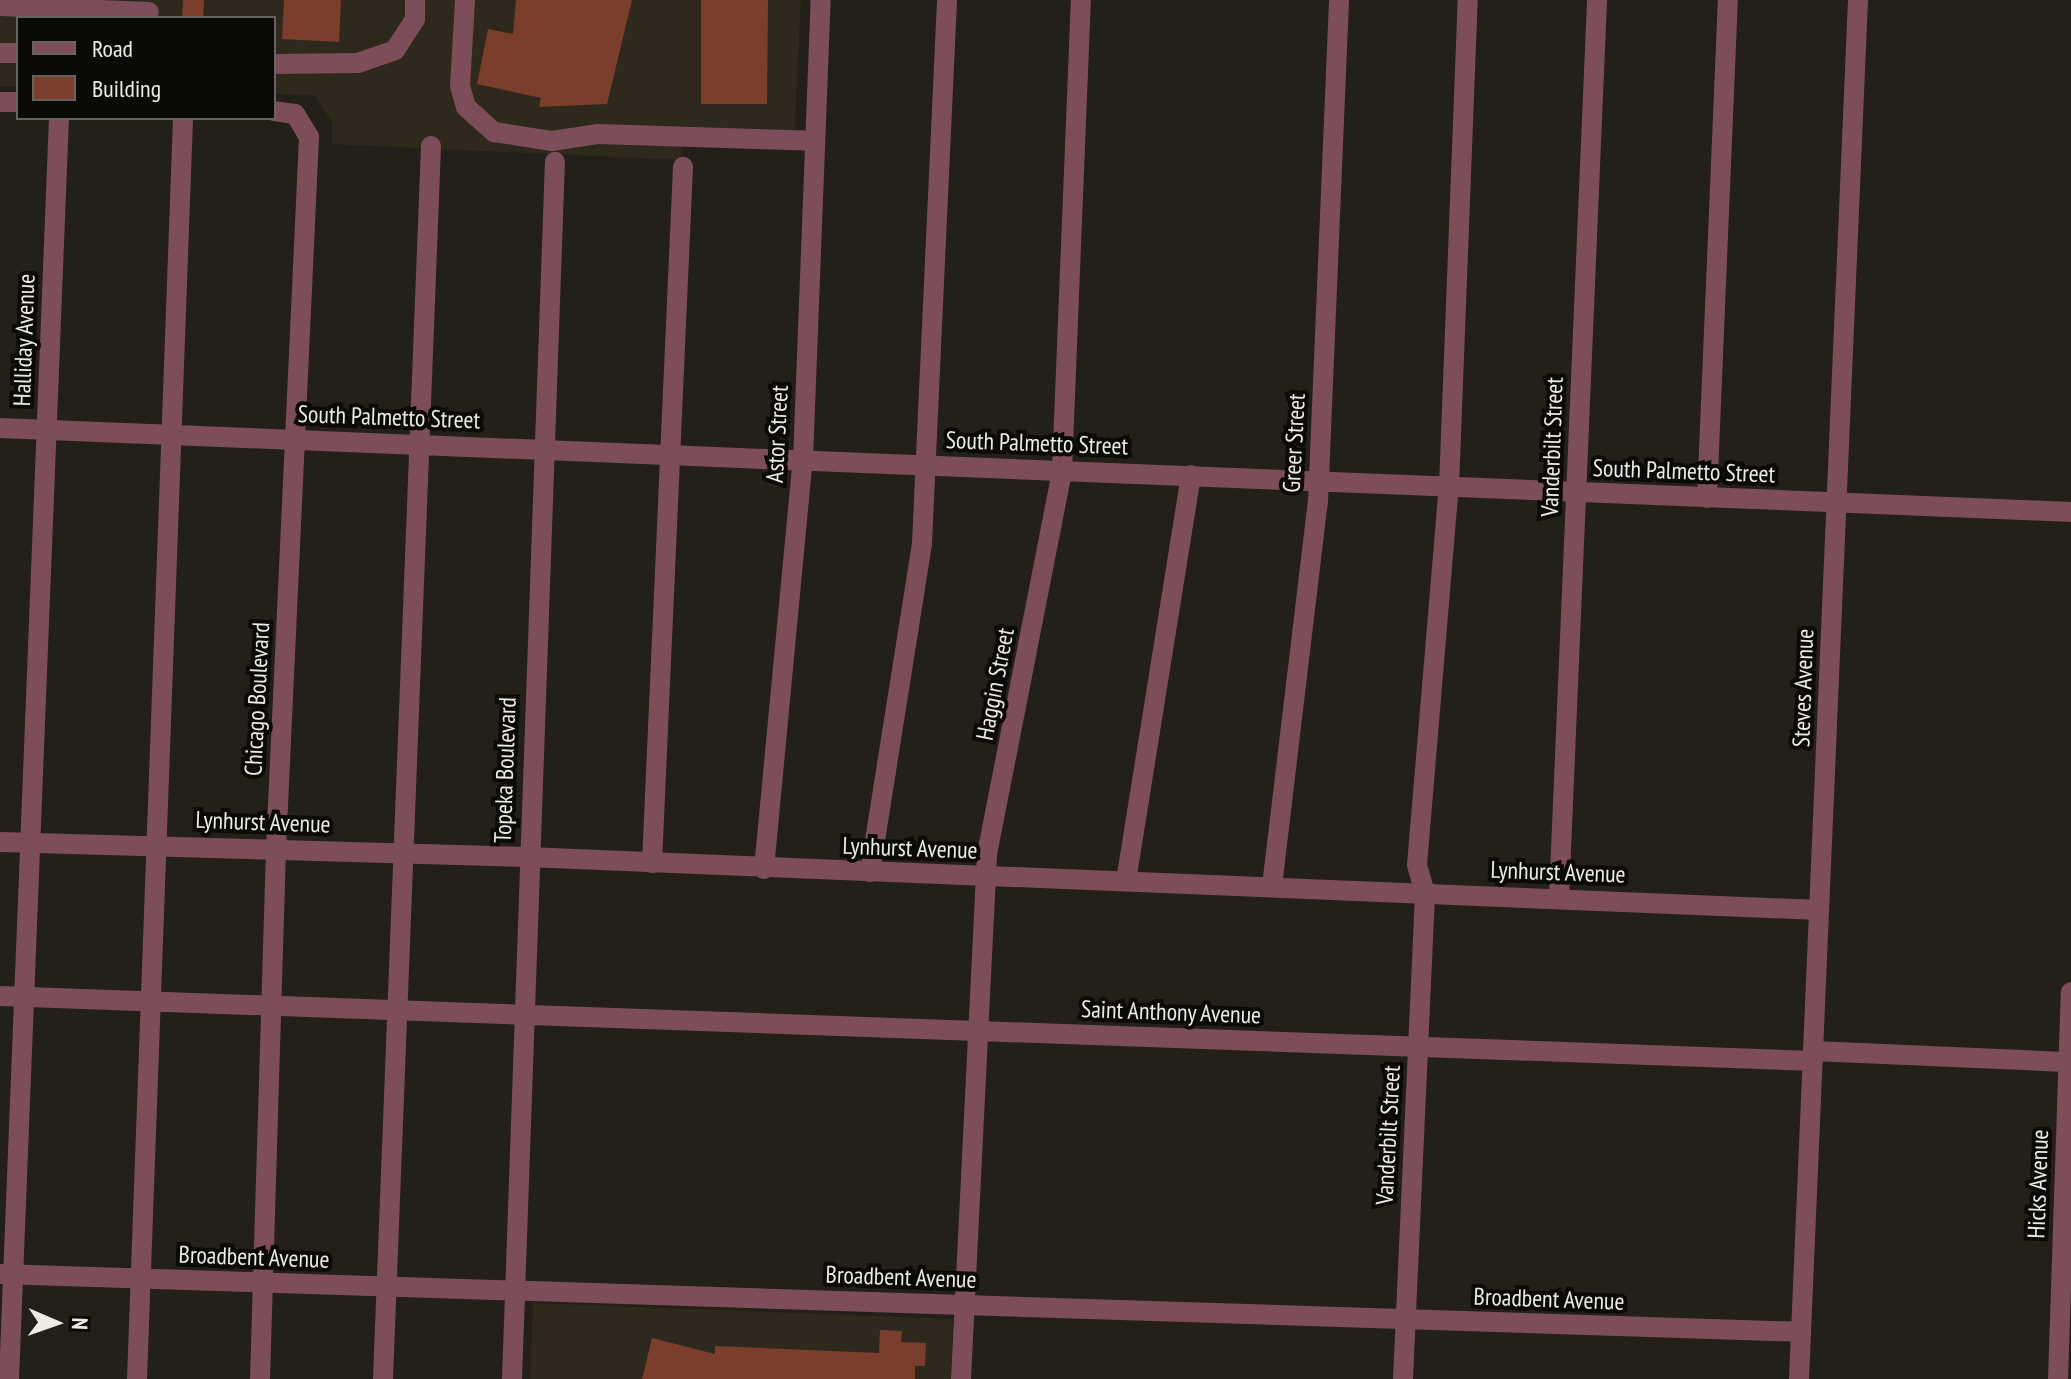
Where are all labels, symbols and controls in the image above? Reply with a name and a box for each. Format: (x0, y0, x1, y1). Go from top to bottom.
legend (16, 16, 276, 120)
text: Road (92, 33, 133, 64)
text: Building (92, 73, 161, 104)
street label: Halliday Avenue (7, 273, 41, 407)
street label: Vanderbilt Street (1535, 377, 1569, 517)
street label: Astor Street (760, 385, 794, 483)
street label: Greer Street (1277, 393, 1311, 493)
street label: South Palmetto Street (297, 399, 481, 435)
street label: South Palmetto Street (945, 425, 1129, 461)
street label: South Palmetto Street (1592, 453, 1776, 489)
street label: Chicago Boulevard (239, 621, 275, 777)
street label: Haggin Street (970, 625, 1020, 743)
street label: Steves Avenue (1787, 628, 1819, 748)
street label: Topeka Boulevard (488, 697, 522, 843)
street label: Lynhurst Avenue (195, 805, 331, 839)
street label: Lynhurst Avenue (842, 831, 978, 865)
street label: Lynhurst Avenue (1490, 855, 1626, 889)
street label: Saint Anthony Avenue (1080, 994, 1262, 1030)
street label: Vanderbilt Street (1370, 1064, 1406, 1206)
street label: Hicks Avenue (2022, 1129, 2054, 1239)
street label: Broadbent Avenue (178, 1240, 330, 1274)
street label: Broadbent Avenue (825, 1260, 977, 1294)
street label: Broadbent Avenue (1473, 1282, 1625, 1316)
north arrow (16, 1283, 96, 1363)
text: N (66, 1317, 94, 1330)

